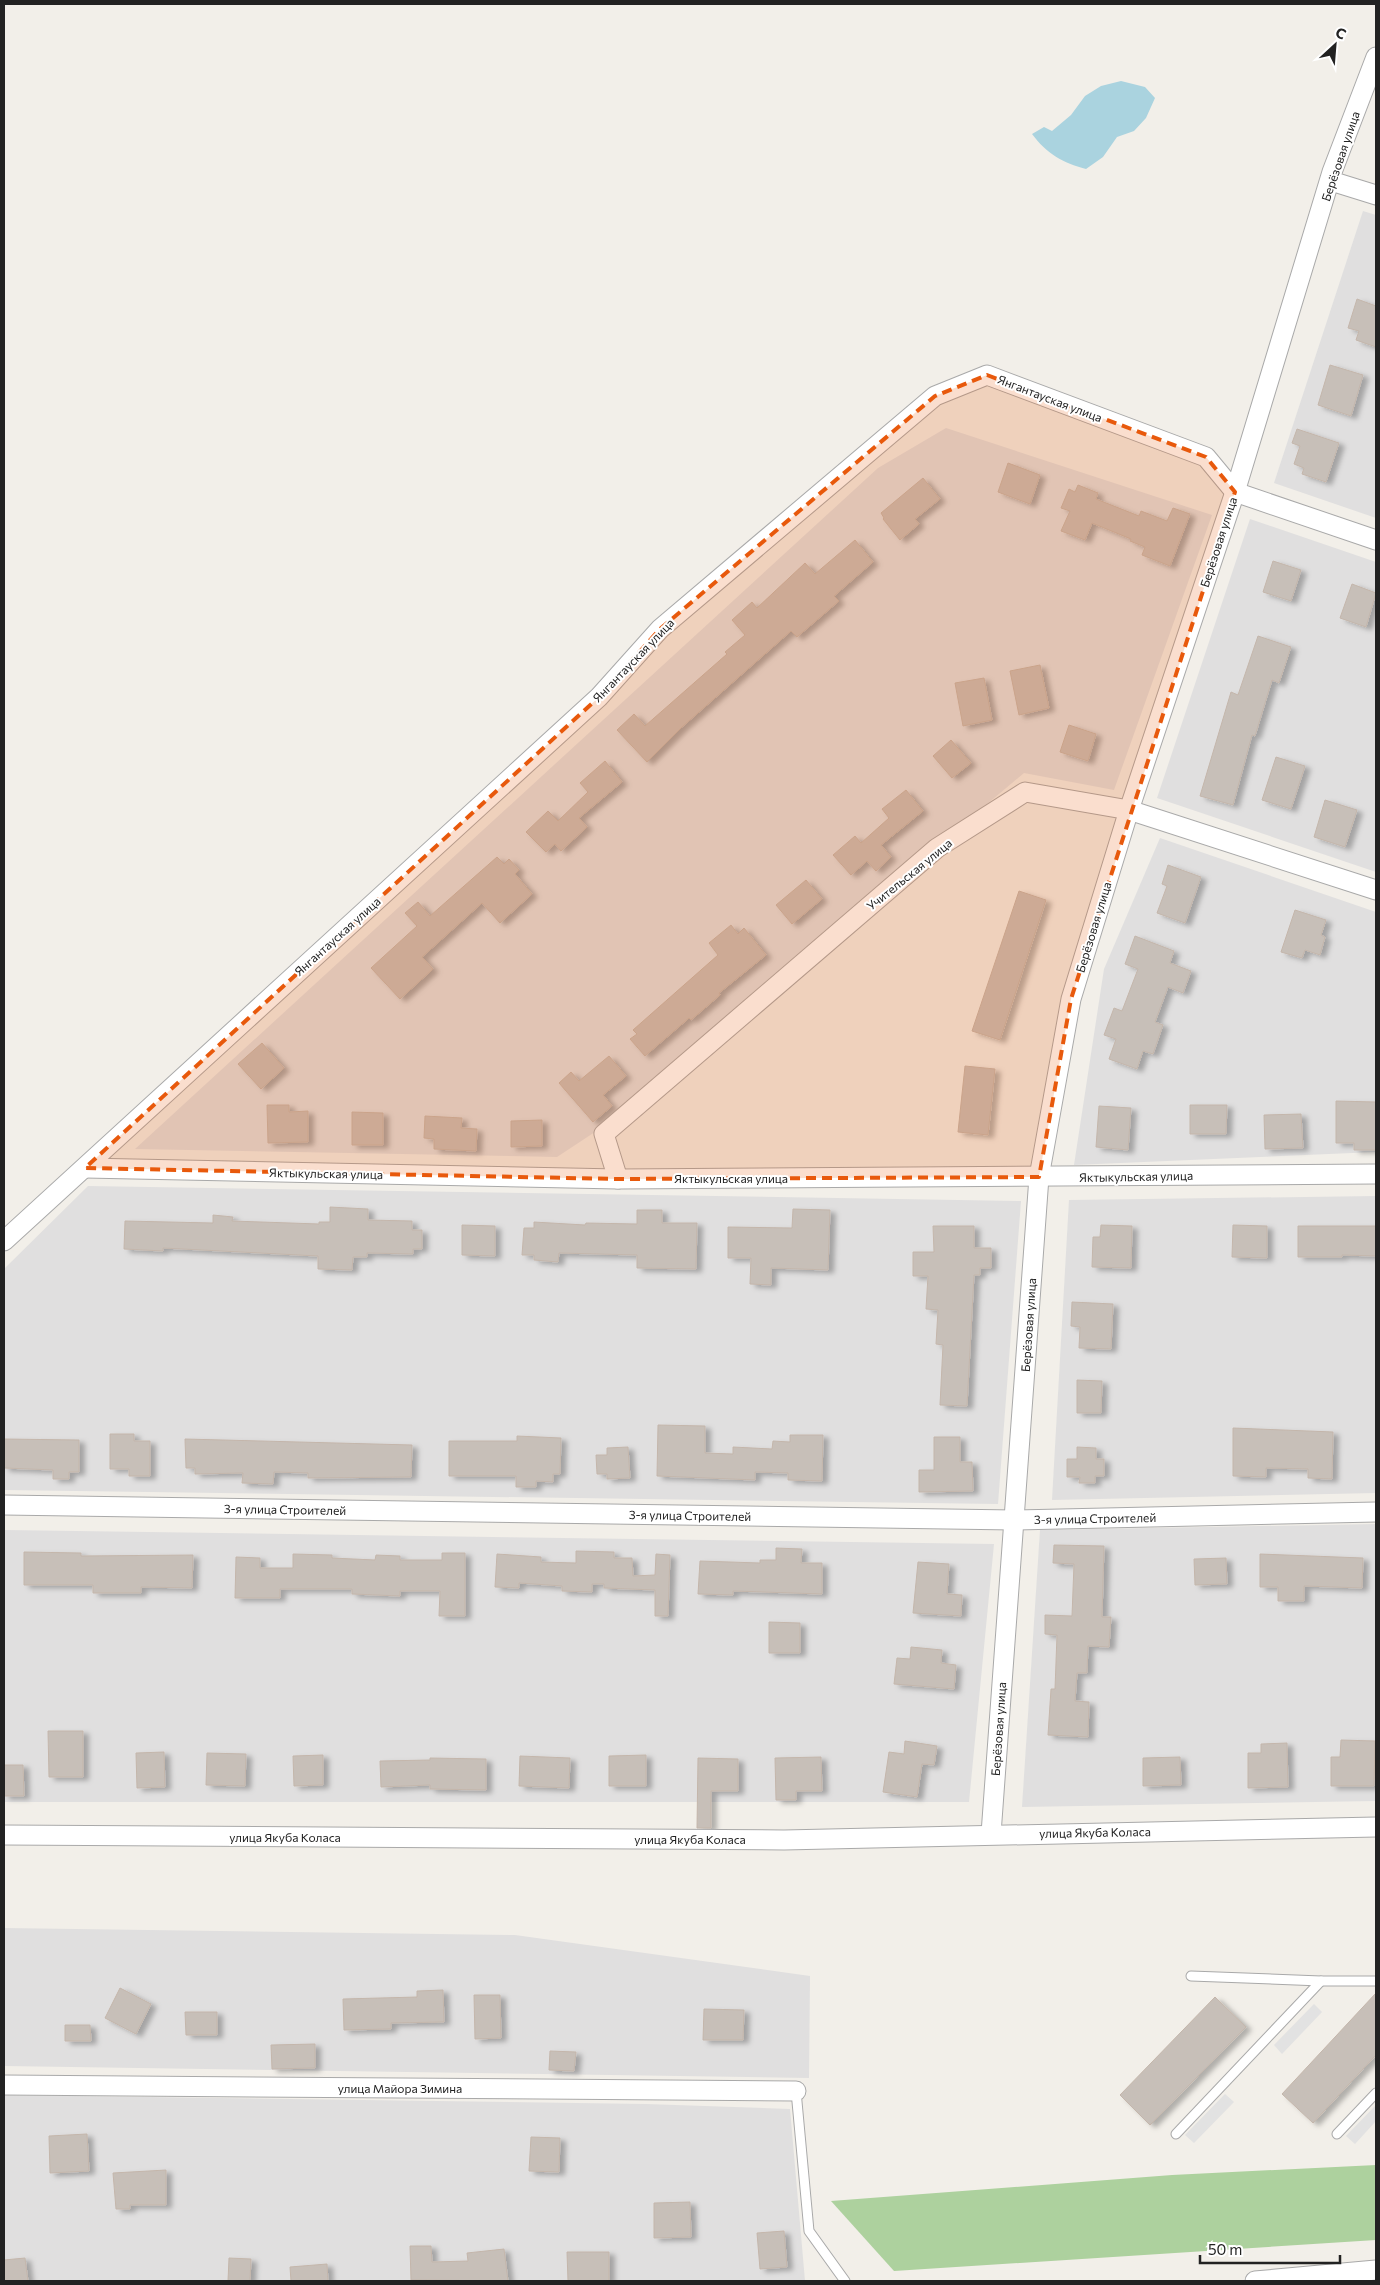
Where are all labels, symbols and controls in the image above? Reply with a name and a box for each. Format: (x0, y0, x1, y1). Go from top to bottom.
north arrow (1310, 20, 1360, 70)
text: С (1333, 23, 1349, 43)
street label: Берёзовая улица (1318, 109, 1362, 203)
street label: Янгантауская улица (996, 372, 1104, 424)
street label: Берёзовая улица (1197, 495, 1239, 589)
street label: Янгантауская улица (589, 615, 677, 705)
street label: Учительская улица (864, 835, 954, 913)
street label: Берёзовая улица (1073, 880, 1113, 974)
street label: Янгантауская улица (291, 894, 383, 978)
street label: Яктыкульская улица (269, 1165, 383, 1181)
street label: Яктыкульская улица (1079, 1168, 1193, 1184)
street label: Яктыкульская улица (674, 1171, 788, 1185)
street label: Берёзовая улица (1018, 1278, 1038, 1372)
street label: 3-я улица Строителей (224, 1501, 346, 1517)
street label: 3-я улица Строителей (629, 1507, 751, 1523)
street label: 3-я улица Строителей (1034, 1510, 1156, 1526)
street label: Берёзовая улица (988, 1682, 1008, 1776)
street label: улица Якуба Коласа (1039, 1824, 1151, 1840)
street label: улица Якуба Коласа (229, 1830, 341, 1844)
street label: улица Якуба Коласа (634, 1832, 746, 1846)
street label: улица Майора Зимина (338, 2081, 462, 2095)
scale bar (1200, 2232, 1340, 2264)
text: 50 m (1208, 2240, 1242, 2258)

